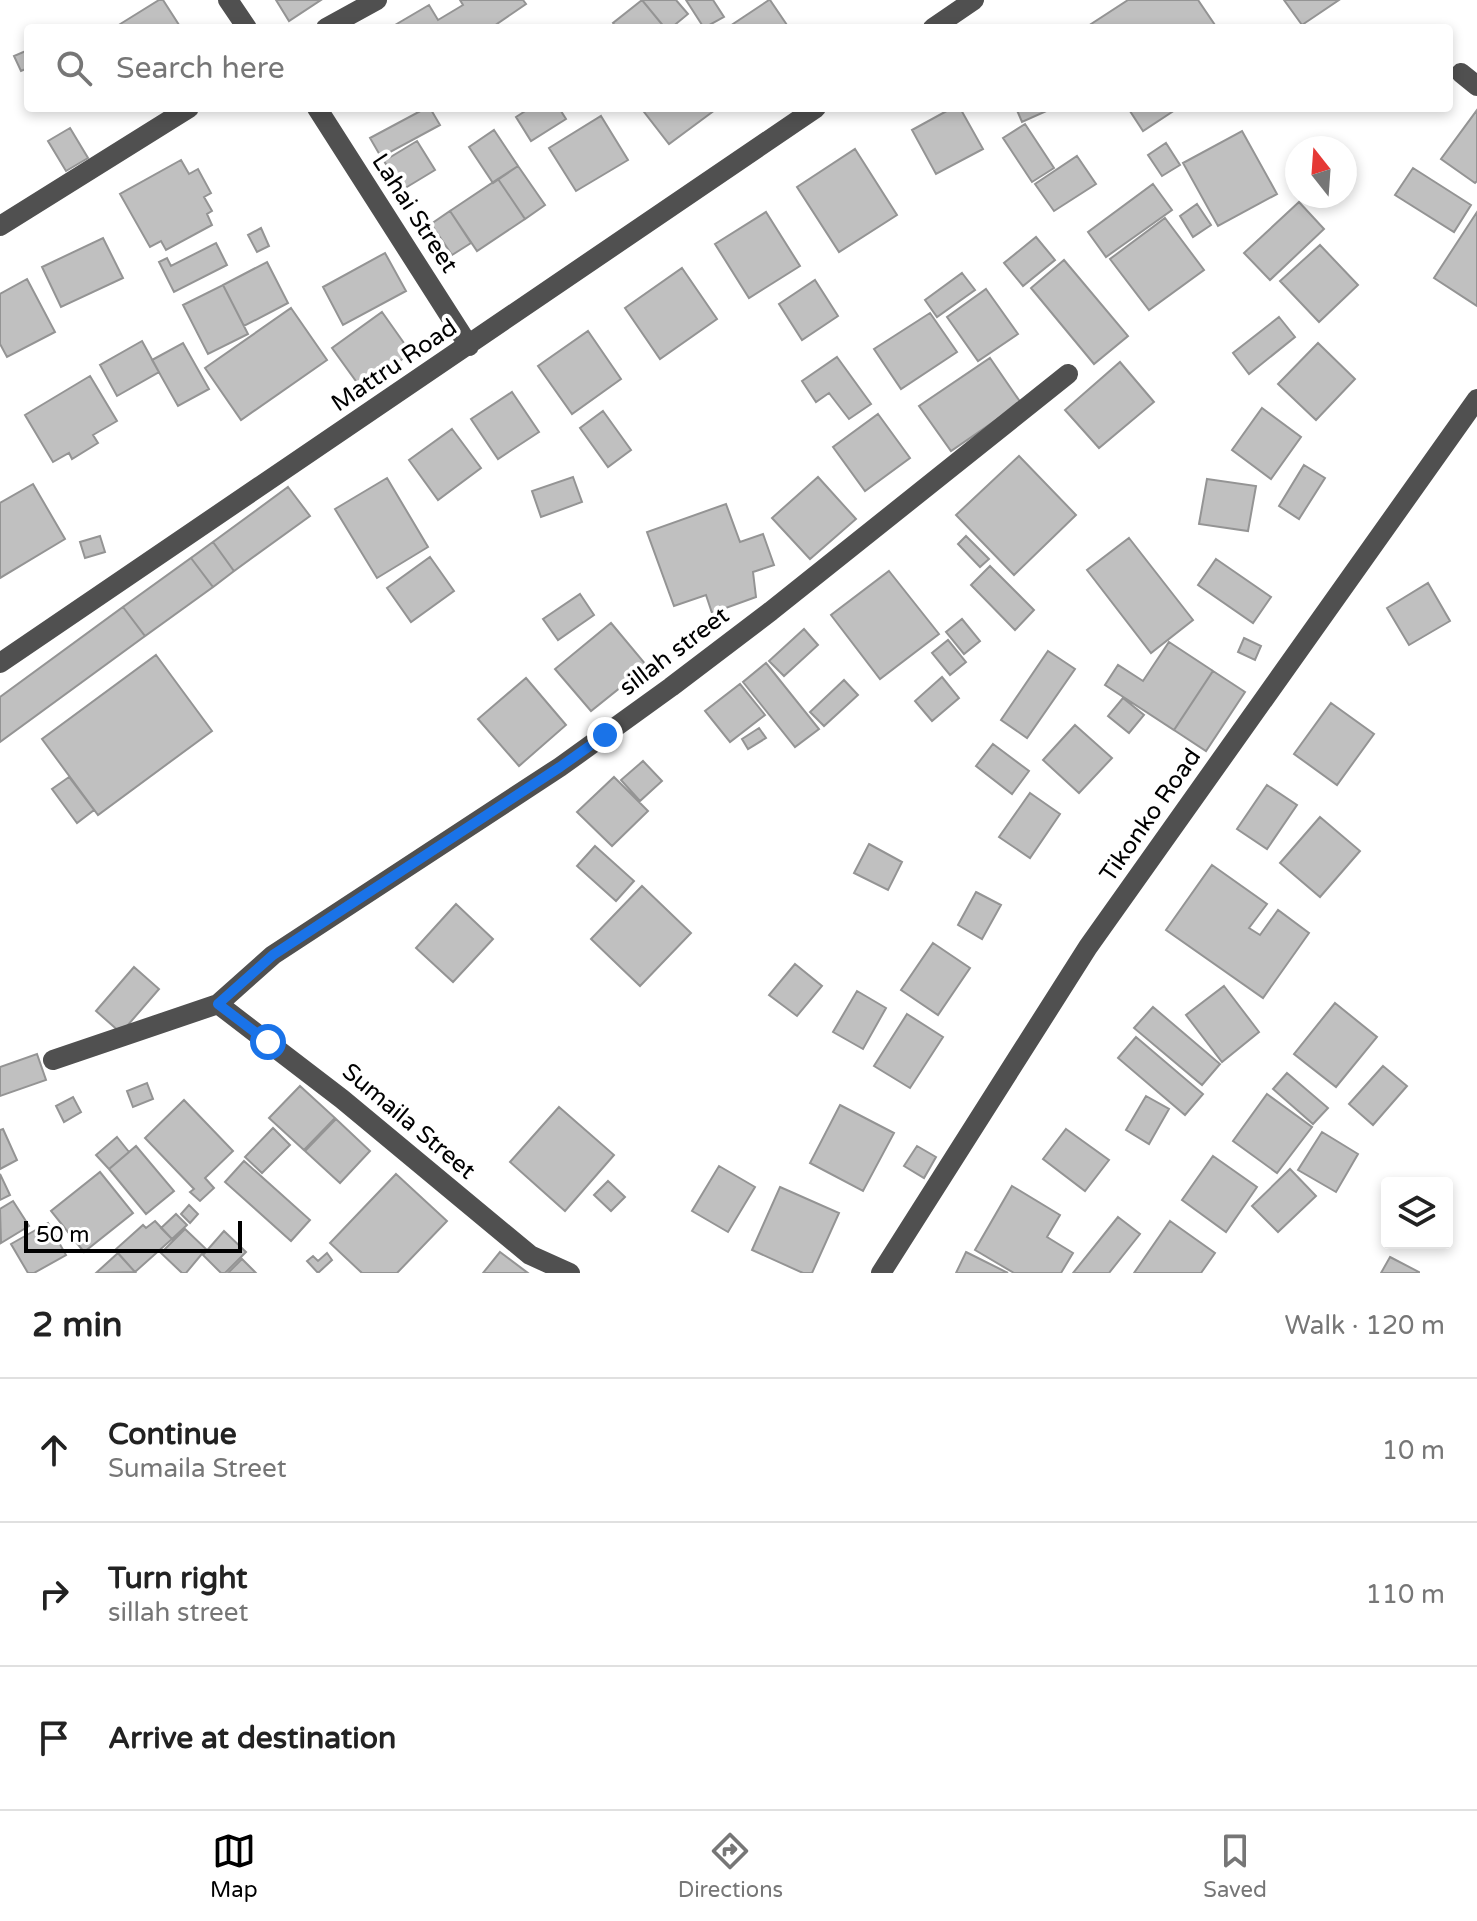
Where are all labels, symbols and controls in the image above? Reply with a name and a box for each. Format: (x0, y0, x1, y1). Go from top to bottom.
search box (24, 24, 1453, 112)
icon: search (52, 46, 96, 90)
text: Search here (116, 50, 285, 87)
north arrow (1285, 136, 1357, 208)
street label: Lahai Street (365, 148, 464, 278)
street label: Mattru Road (326, 313, 463, 418)
street label: sillah street (614, 601, 735, 702)
route end (587, 717, 623, 753)
street label: Tikonko Road (1094, 743, 1207, 888)
route start (250, 1024, 286, 1060)
street label: Sumaila Street (336, 1057, 481, 1186)
map controls (1381, 1177, 1453, 1249)
button: layers (1381, 1177, 1453, 1249)
scale bar (24, 1217, 242, 1253)
text: 50 m (36, 1222, 90, 1248)
text: 2 min (32, 1305, 123, 1346)
text: Walk · 120 m (1285, 1310, 1445, 1341)
text: Continue (108, 1416, 237, 1453)
icon: ahead (32, 1428, 76, 1472)
text: 10 m (1382, 1435, 1445, 1466)
text: Sumaila Street (108, 1453, 287, 1484)
text: Turn right (108, 1560, 248, 1597)
icon: right (32, 1572, 76, 1616)
text: 110 m (1365, 1579, 1445, 1610)
text: sillah street (108, 1597, 248, 1628)
icon: arrive (32, 1716, 76, 1760)
text: Arrive at destination (108, 1720, 396, 1757)
tab: Map (210, 1829, 258, 1903)
tab: Directions (678, 1829, 783, 1903)
tab: Saved (1203, 1829, 1267, 1903)

